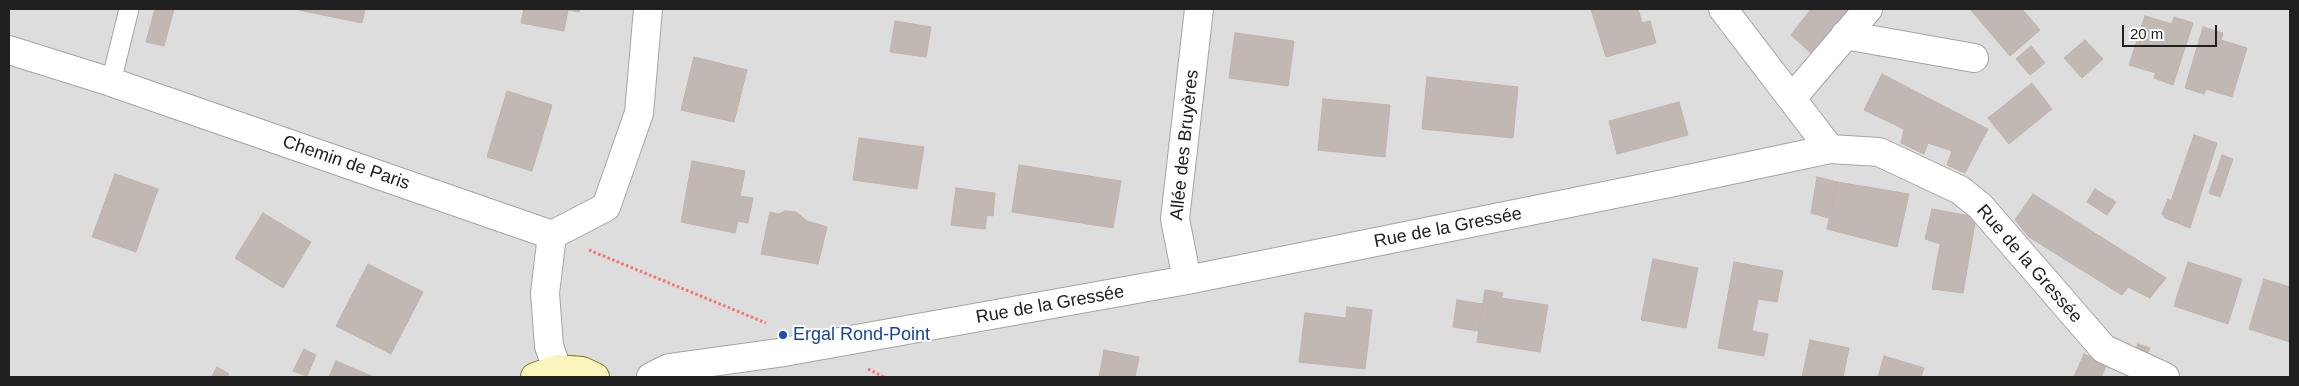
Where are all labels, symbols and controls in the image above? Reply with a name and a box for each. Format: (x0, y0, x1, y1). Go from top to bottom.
scale bar (2124, 15, 2219, 47)
text: 20 m (2130, 25, 2163, 42)
street label: Allée des Bruyères (1166, 69, 1204, 221)
street label: Chemin de Paris (280, 131, 412, 195)
street label: Rue de la Gressée (1972, 200, 2086, 328)
street label: Rue de la Gressée (1372, 203, 1524, 253)
street label: Rue de la Gressée (974, 281, 1126, 329)
place label: Ergal Rond-Point (793, 324, 930, 346)
marker: Ergal Rond-Point (777, 329, 789, 341)

